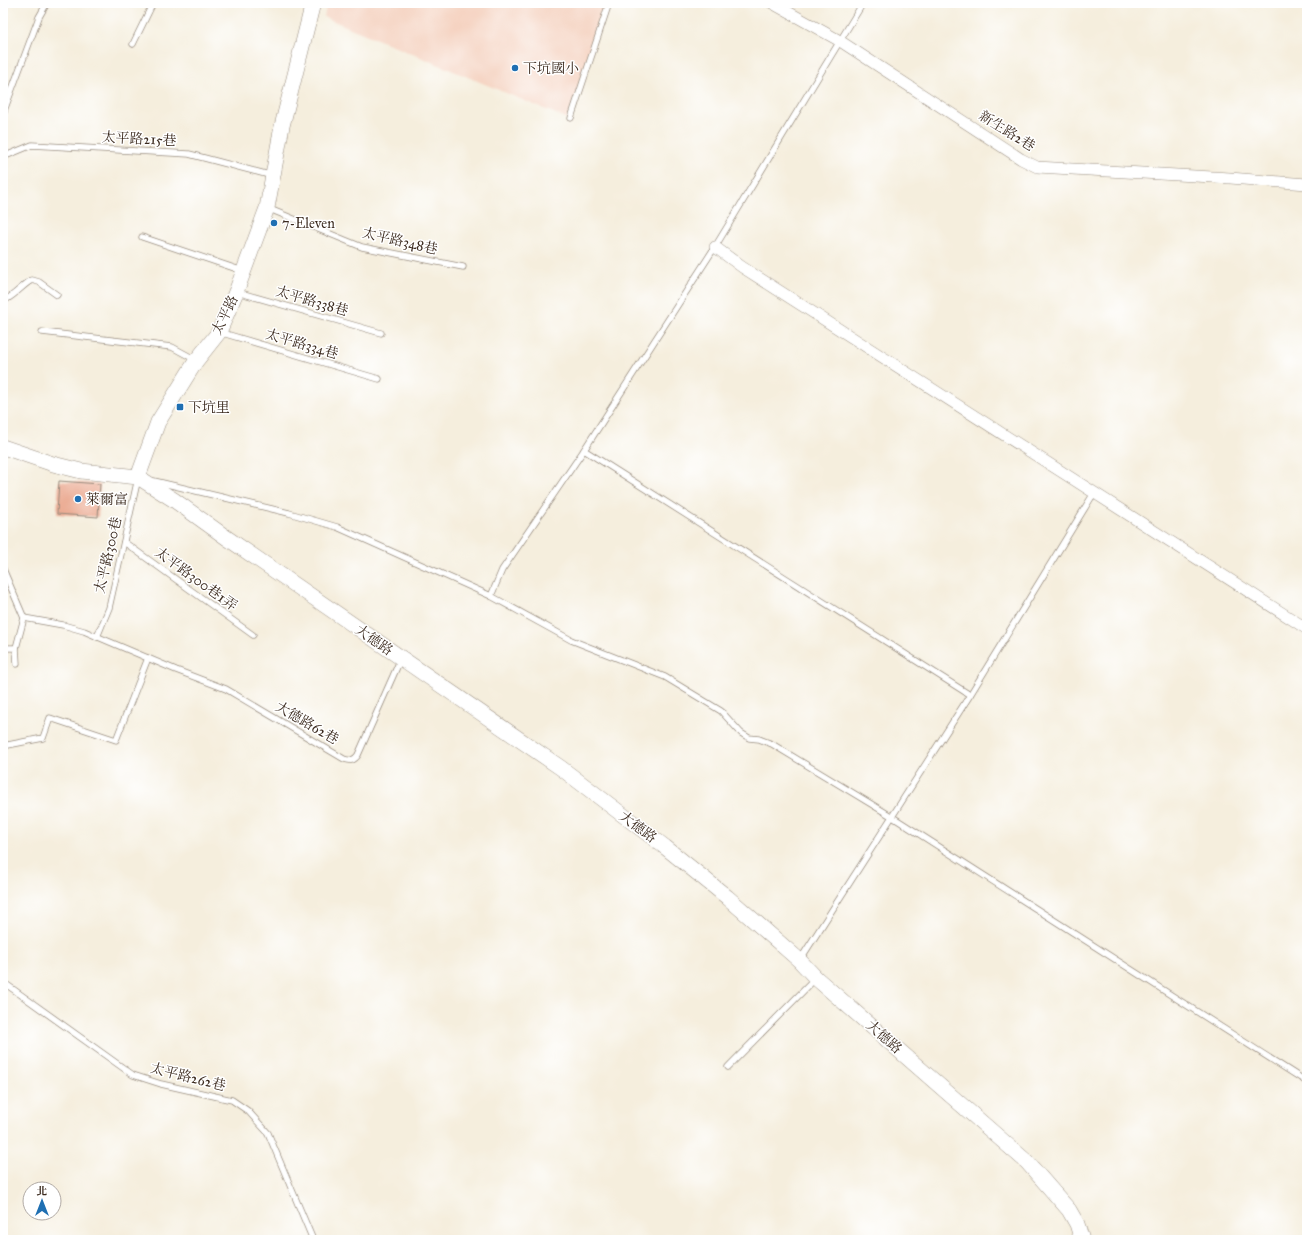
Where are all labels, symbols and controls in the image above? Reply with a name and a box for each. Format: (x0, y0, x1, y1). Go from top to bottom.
place label: 下坑國小 (523, 60, 579, 77)
marker: 下坑國小 (510, 63, 520, 73)
street label: 新生路2巷 (976, 107, 1038, 155)
street label: 太平路215巷 (101, 129, 177, 149)
place label: 7-Eleven (282, 215, 335, 232)
marker: 7-Eleven (269, 218, 279, 228)
street label: 太平路348巷 (361, 224, 439, 258)
street label: 太平路338巷 (274, 283, 350, 319)
street label: 太平路 (208, 292, 242, 338)
street label: 太平路334巷 (264, 325, 340, 363)
place label: 下坑里 (188, 399, 230, 416)
marker: 下坑里 (175, 402, 185, 412)
place label: 萊爾富 (86, 491, 128, 508)
marker: 萊爾富 (73, 494, 83, 504)
street label: 太平路300巷 (91, 515, 125, 595)
street label: 太平路300巷1弄 (152, 543, 240, 615)
street label: 大德路 (352, 621, 396, 659)
street label: 大德路62巷 (272, 698, 342, 748)
street label: 大德路 (616, 808, 660, 846)
street label: 大德路 (863, 1017, 905, 1057)
street label: 太平路262巷 (149, 1059, 227, 1095)
north arrow (22, 1181, 62, 1221)
text: 北 (37, 1185, 48, 1198)

